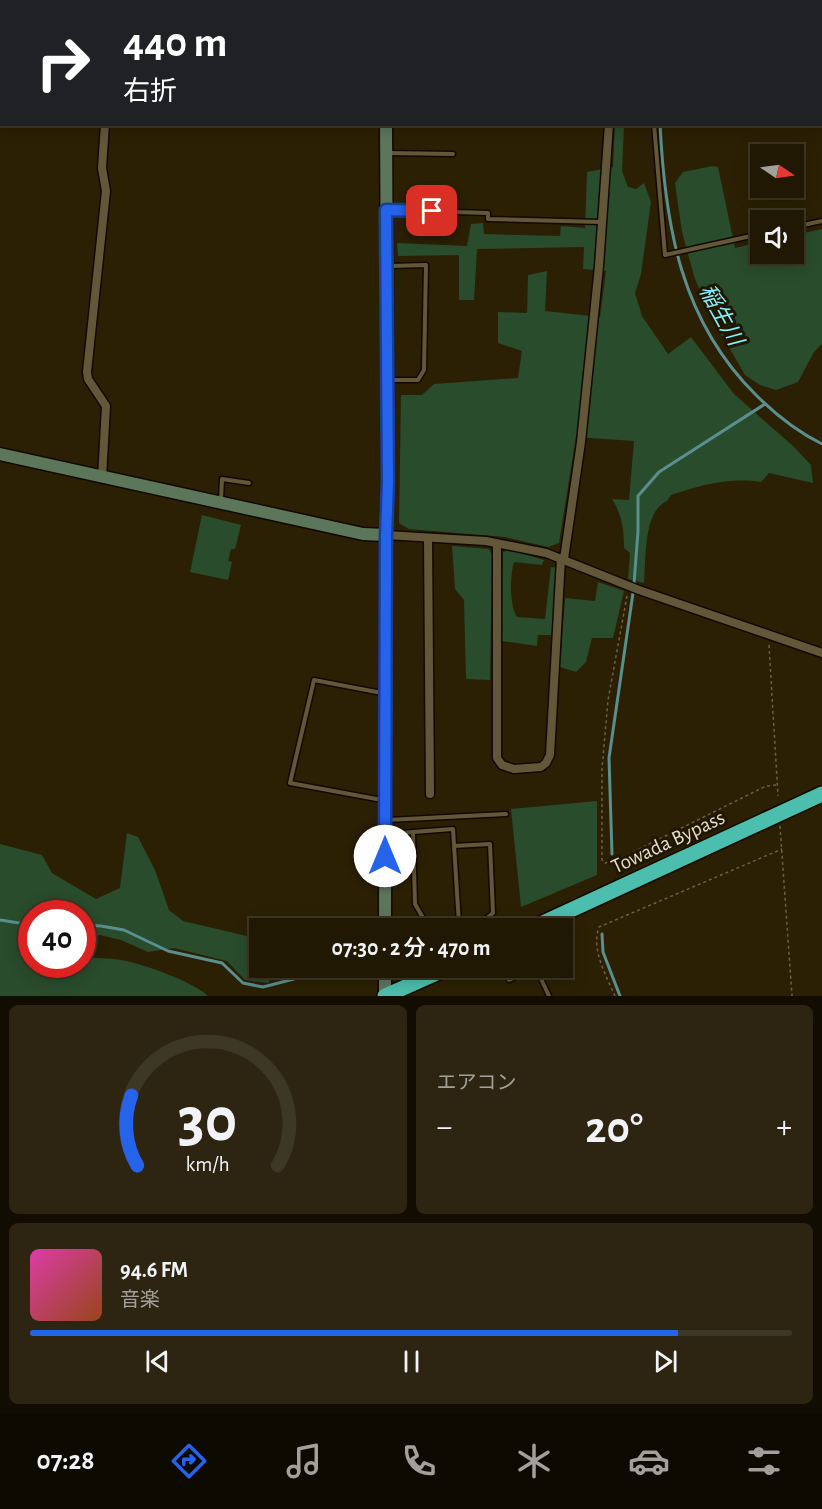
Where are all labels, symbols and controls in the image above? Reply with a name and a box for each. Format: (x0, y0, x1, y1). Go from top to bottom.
text: 440 m (123, 22, 227, 64)
icon: right (24, 24, 102, 102)
text: 右折 (123, 78, 177, 105)
north arrow (750, 144, 804, 198)
map controls (750, 144, 804, 264)
pin (406, 185, 457, 236)
icon: arrive (415, 194, 448, 227)
button: sound (750, 210, 804, 264)
water label: 稲生川 (695, 280, 748, 351)
street label: Towada Bypass (608, 807, 728, 877)
position arrow (353, 824, 417, 888)
speed limit sign: 40 (18, 900, 96, 978)
text: 07:30 · 2 分 · 470 m (331, 937, 491, 959)
text: エアコン (437, 1073, 517, 1093)
text: 30 (178, 1090, 237, 1152)
text: 20° (585, 1106, 643, 1151)
text: − (437, 1111, 452, 1144)
text: + (776, 1111, 792, 1144)
text: km/h (186, 1155, 230, 1176)
text: 94.6 FM (120, 1259, 188, 1281)
text: 音楽 (120, 1290, 160, 1310)
icon: previous (141, 1345, 174, 1378)
icon: pause (395, 1345, 428, 1378)
icon: next (649, 1345, 682, 1378)
icon: directions (168, 1440, 210, 1482)
icon: music (283, 1440, 325, 1482)
icon: phone (398, 1440, 440, 1482)
icon: climate (513, 1440, 555, 1482)
icon: car (628, 1440, 670, 1482)
icon: filters (743, 1440, 785, 1482)
text: 07:28 (37, 1447, 95, 1474)

